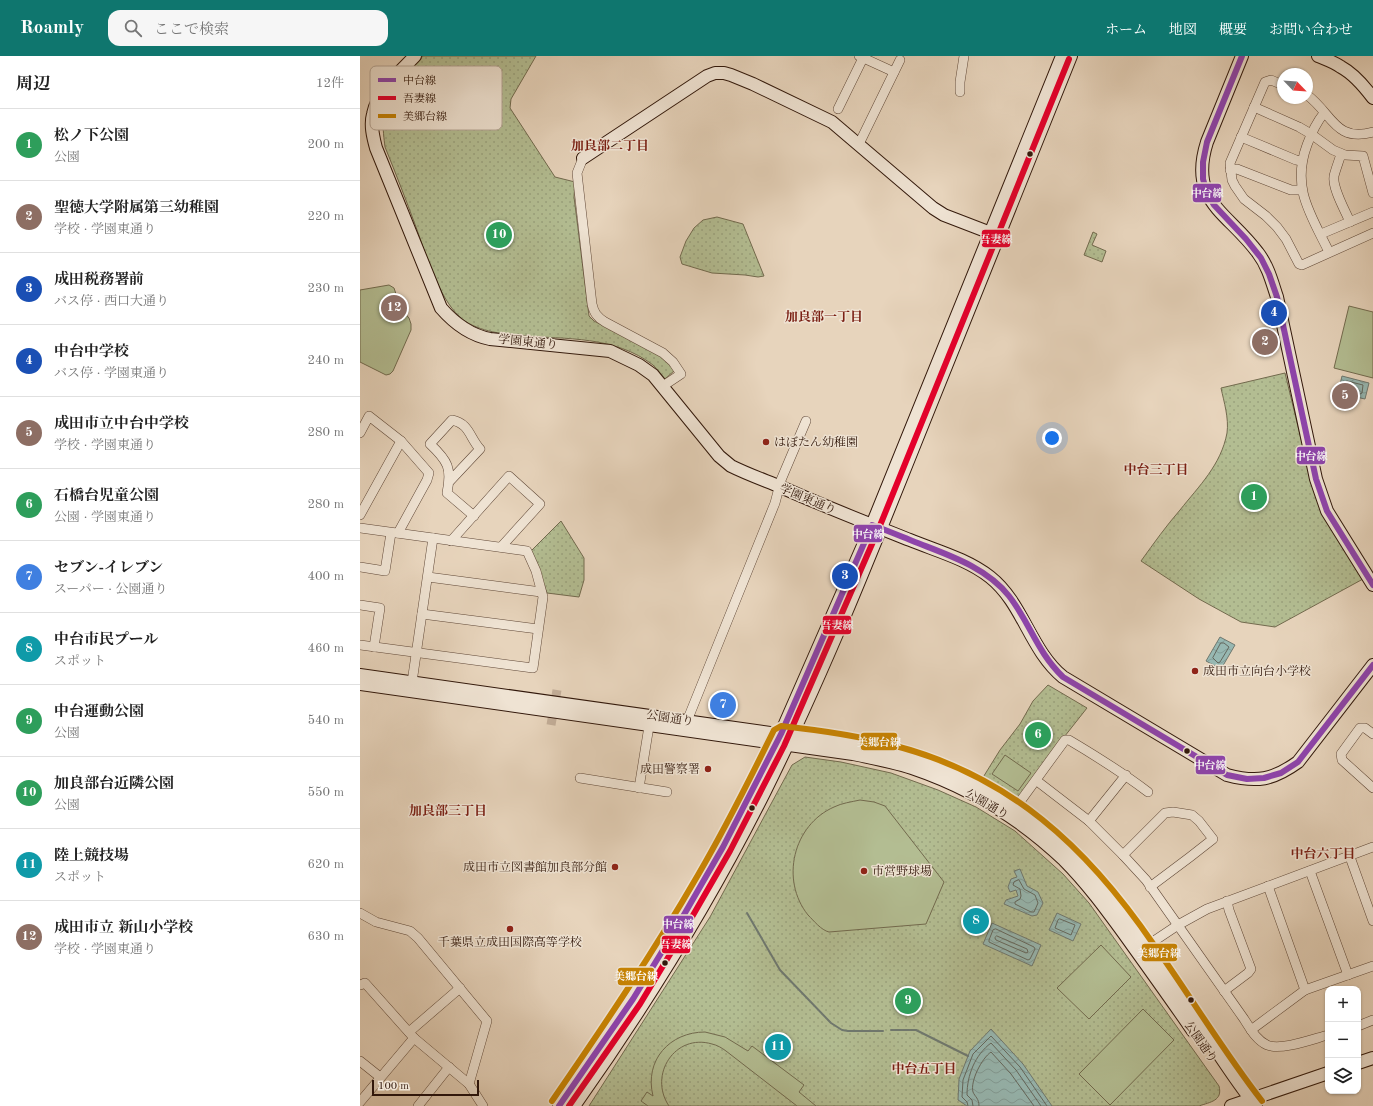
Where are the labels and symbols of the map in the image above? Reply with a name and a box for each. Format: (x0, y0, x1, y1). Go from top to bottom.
legend (370, 66, 502, 130)
north arrow (1277, 68, 1313, 104)
text: 中台線 (403, 74, 436, 87)
text: 吾妻線 (403, 92, 436, 105)
text: 美郷台線 (403, 110, 447, 123)
district label: 加良部二丁目 (571, 138, 649, 153)
unlabelled marker (1025, 149, 1035, 159)
line badge: 中台線 (1192, 183, 1222, 203)
text: 中台線 (1191, 187, 1224, 200)
pin: 10 (486, 220, 512, 250)
line badge: 吾妻線 (981, 229, 1011, 248)
text: 吾妻線 (980, 233, 1013, 246)
pin: 12 (381, 293, 407, 323)
pin: 4 (1261, 298, 1287, 328)
district label: 加良部一丁目 (785, 309, 863, 324)
pin: 2 (1252, 327, 1278, 357)
street label: 学園東通り (497, 332, 559, 352)
pin: 5 (1332, 381, 1358, 411)
your location (1042, 428, 1062, 448)
place label: はぼたん幼稚園 (774, 435, 858, 449)
marker: はぼたん幼稚園 (761, 437, 771, 447)
line badge: 中台線 (1296, 446, 1326, 465)
text: 中台線 (1295, 450, 1328, 463)
district label: 中台三丁目 (1123, 462, 1189, 477)
street label: 学園東通り (778, 481, 838, 517)
pin: 1 (1241, 482, 1267, 512)
line badge: 中台線 (853, 524, 883, 543)
text: 中台線 (852, 528, 885, 541)
pin: 3 (832, 561, 858, 591)
line badge: 吾妻線 (822, 615, 852, 635)
text: 吾妻線 (821, 619, 854, 632)
place label: 成田市立向台小学校 (1203, 664, 1311, 678)
marker: 成田市立向台小学校 (1190, 666, 1200, 676)
pin: 7 (710, 690, 736, 720)
street label: 公園通り (645, 709, 695, 728)
pin: 6 (1025, 720, 1051, 750)
line badge: 美郷台線 (860, 732, 898, 751)
text: 美郷台線 (857, 736, 902, 749)
unlabelled marker (1182, 746, 1192, 756)
line badge: 中台線 (1195, 755, 1226, 775)
text: 中台線 (1194, 759, 1227, 772)
place label: 成田警察署 (640, 762, 700, 776)
marker: 成田警察署 (703, 764, 713, 774)
street label: 公園通り (963, 787, 1011, 822)
district label: 加良部三丁目 (409, 803, 487, 818)
unlabelled marker (747, 803, 757, 813)
district label: 中台六丁目 (1290, 846, 1356, 861)
place label: 成田市立図書館加良部分館 (463, 860, 607, 874)
marker: 成田市立図書館加良部分館 (610, 862, 620, 872)
place label: 市営野球場 (872, 864, 932, 878)
marker: 市営野球場 (859, 866, 869, 876)
pin: 8 (963, 906, 989, 936)
line badge: 中台線 (663, 915, 694, 934)
text: 中台線 (662, 918, 695, 931)
marker: 千葉県立成田国際高等学校 (505, 924, 515, 934)
place label: 千葉県立成田国際高等学校 (438, 935, 582, 949)
line badge: 吾妻線 (661, 935, 691, 954)
text: 吾妻線 (660, 938, 693, 951)
line badge: 美郷台線 (1141, 943, 1178, 962)
text: 美郷台線 (1137, 947, 1182, 960)
unlabelled marker (660, 958, 670, 968)
line badge: 美郷台線 (617, 967, 655, 986)
text: 美郷台線 (614, 970, 659, 983)
pin: 9 (895, 986, 921, 1016)
unlabelled marker (1186, 995, 1196, 1005)
street label: 公園通り (1181, 1019, 1220, 1066)
pin: 11 (765, 1032, 791, 1062)
district label: 中台五丁目 (891, 1061, 957, 1076)
scale bar (372, 1078, 479, 1097)

